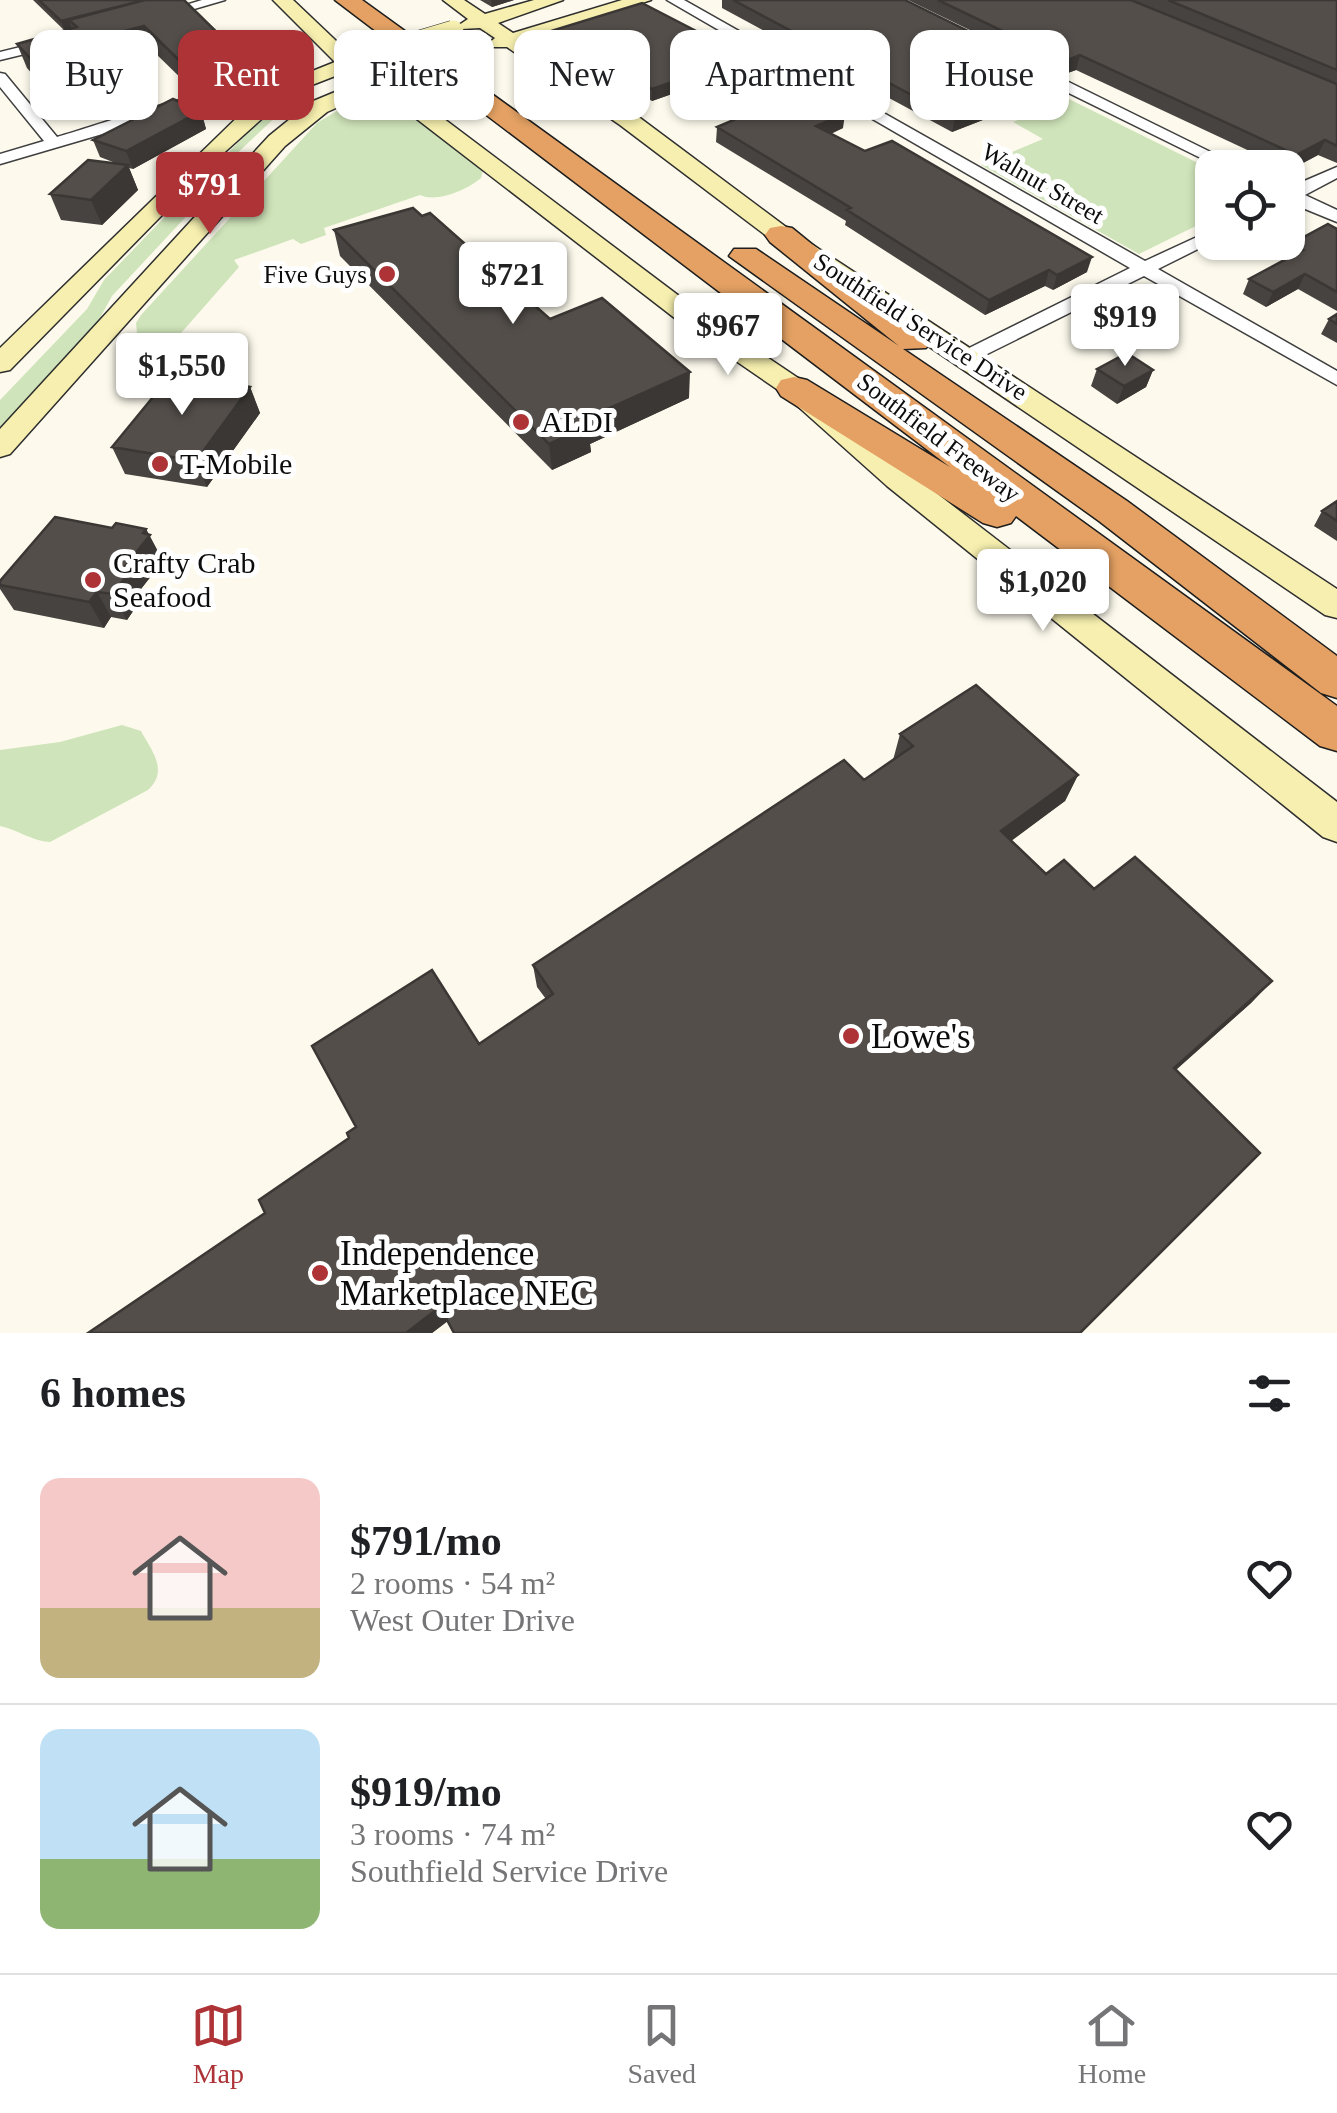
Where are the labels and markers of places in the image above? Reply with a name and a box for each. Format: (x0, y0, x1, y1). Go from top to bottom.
pin: $791 (151, 152, 269, 237)
pin: $721 (454, 242, 572, 327)
place label: Five Guys (264, 261, 367, 288)
marker: Five Guys (376, 263, 398, 285)
pin: $919 (1066, 284, 1184, 369)
pin: $967 (669, 293, 787, 378)
pin: $1,550 (101, 333, 263, 418)
place label: ALDI (541, 405, 613, 438)
marker: ALDI (510, 411, 532, 433)
place label: T-Mobile (180, 447, 292, 480)
marker: T-Mobile (149, 453, 171, 475)
place label: Crafty Crab Seafood (113, 546, 255, 613)
pin: $1,020 (962, 549, 1124, 634)
marker: Crafty Crab Seafood (82, 569, 104, 591)
place label: Lowe's (871, 1017, 971, 1056)
marker: Lowe's (840, 1025, 862, 1047)
place label: Independence Marketplace NEC (340, 1234, 594, 1313)
marker: Independence Marketplace NEC (309, 1262, 331, 1284)

